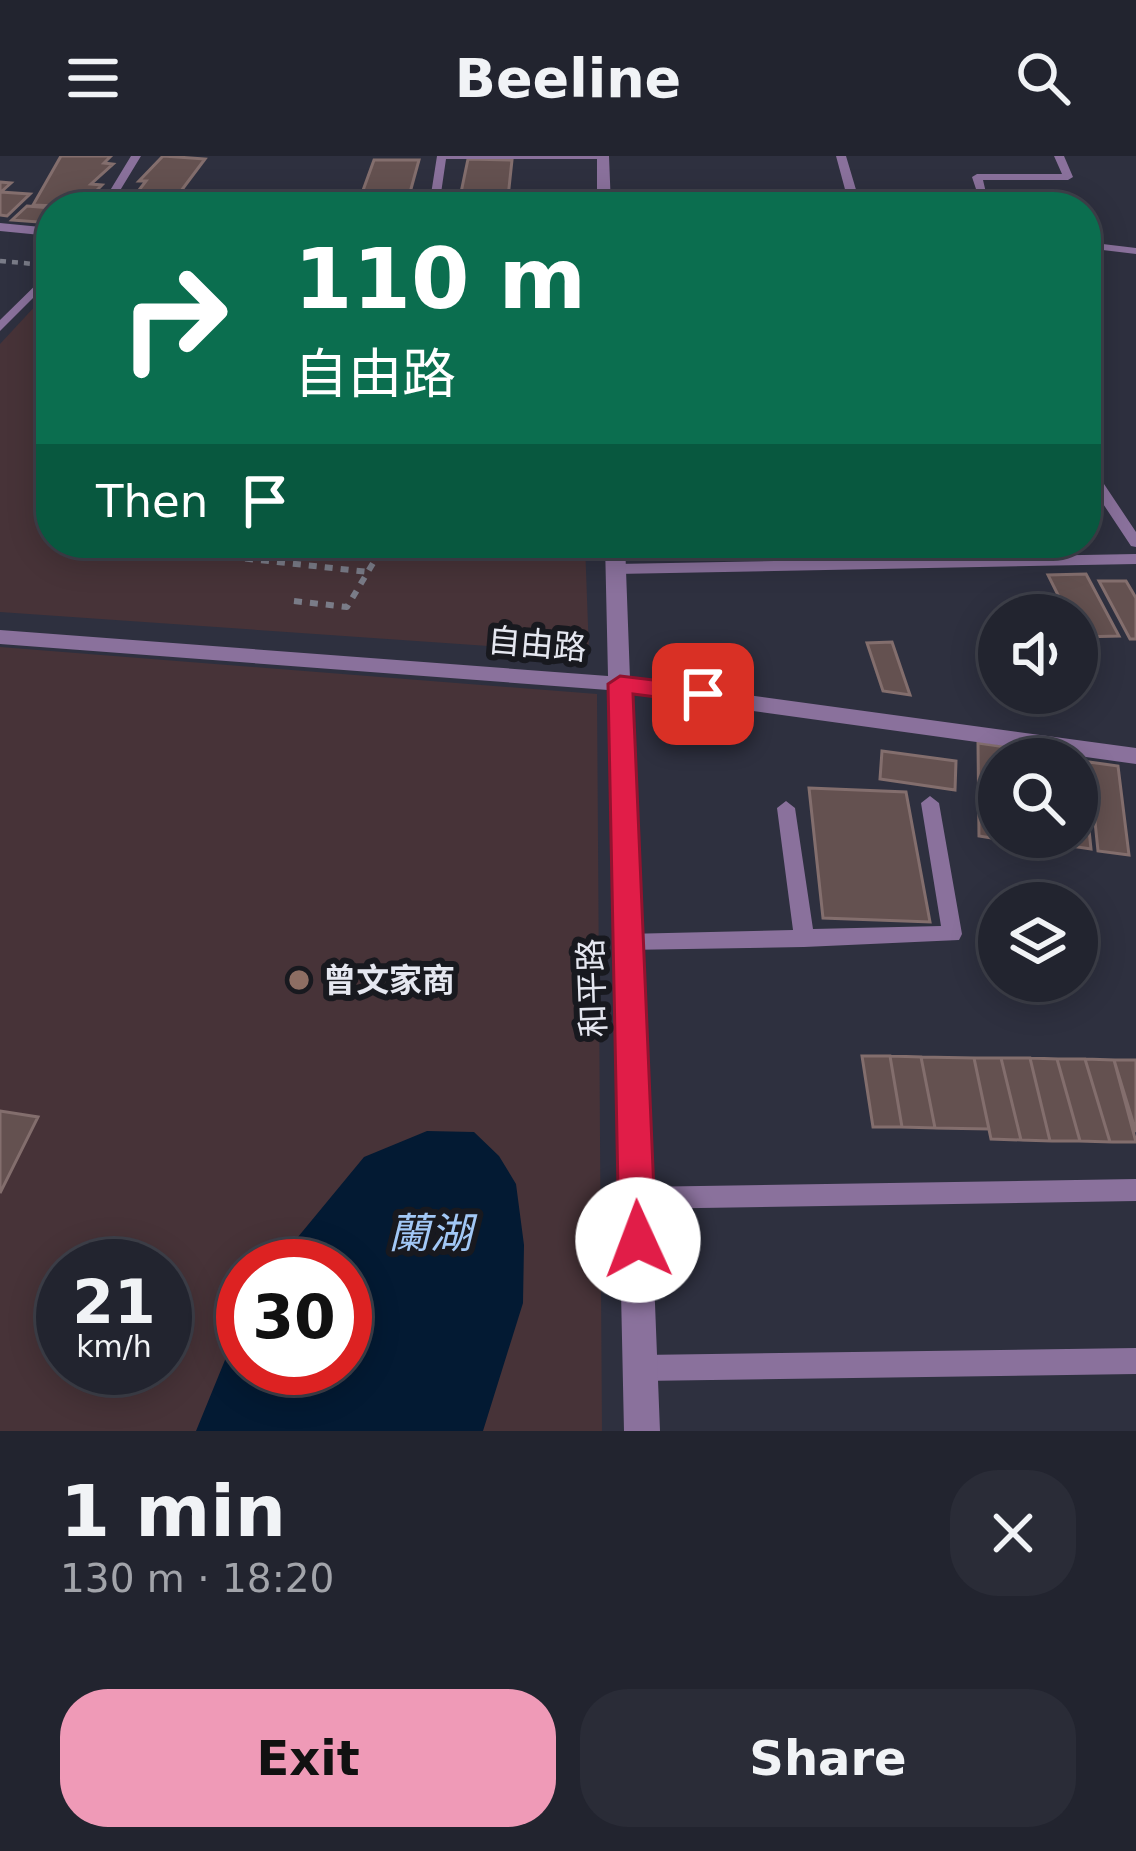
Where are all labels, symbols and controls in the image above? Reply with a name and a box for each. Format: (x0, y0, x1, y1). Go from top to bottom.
icon: menu (60, 45, 126, 111)
icon: search (1010, 45, 1076, 111)
text: Beeline (455, 47, 681, 110)
text: 110 m (294, 230, 586, 328)
icon: right (96, 240, 252, 396)
text: 自由路 (294, 343, 456, 406)
icon: arrive (232, 468, 298, 534)
text: Then (96, 475, 208, 528)
map controls (978, 594, 1098, 1002)
button: sound (978, 594, 1098, 714)
street label: 自由路 (486, 620, 588, 668)
pin (652, 643, 754, 745)
icon: arrive (670, 661, 736, 727)
button: search (978, 738, 1098, 858)
button: layers (978, 882, 1098, 1002)
street label: 和平路 (571, 938, 613, 1038)
place label: 曾文家商 (323, 961, 455, 1000)
marker: 曾文家商 (286, 967, 312, 993)
position arrow (575, 1177, 701, 1303)
water label: 蘭湖 (388, 1209, 478, 1258)
speed limit sign: 30 (216, 1239, 372, 1395)
text: 21 (72, 1267, 156, 1337)
text: km/h (76, 1329, 152, 1364)
text: 1 min (60, 1469, 286, 1553)
button: close (950, 1470, 1076, 1596)
text: 130 m · 18:20 (60, 1556, 334, 1601)
button: Exit (60, 1689, 556, 1827)
button: Share (580, 1689, 1076, 1827)

